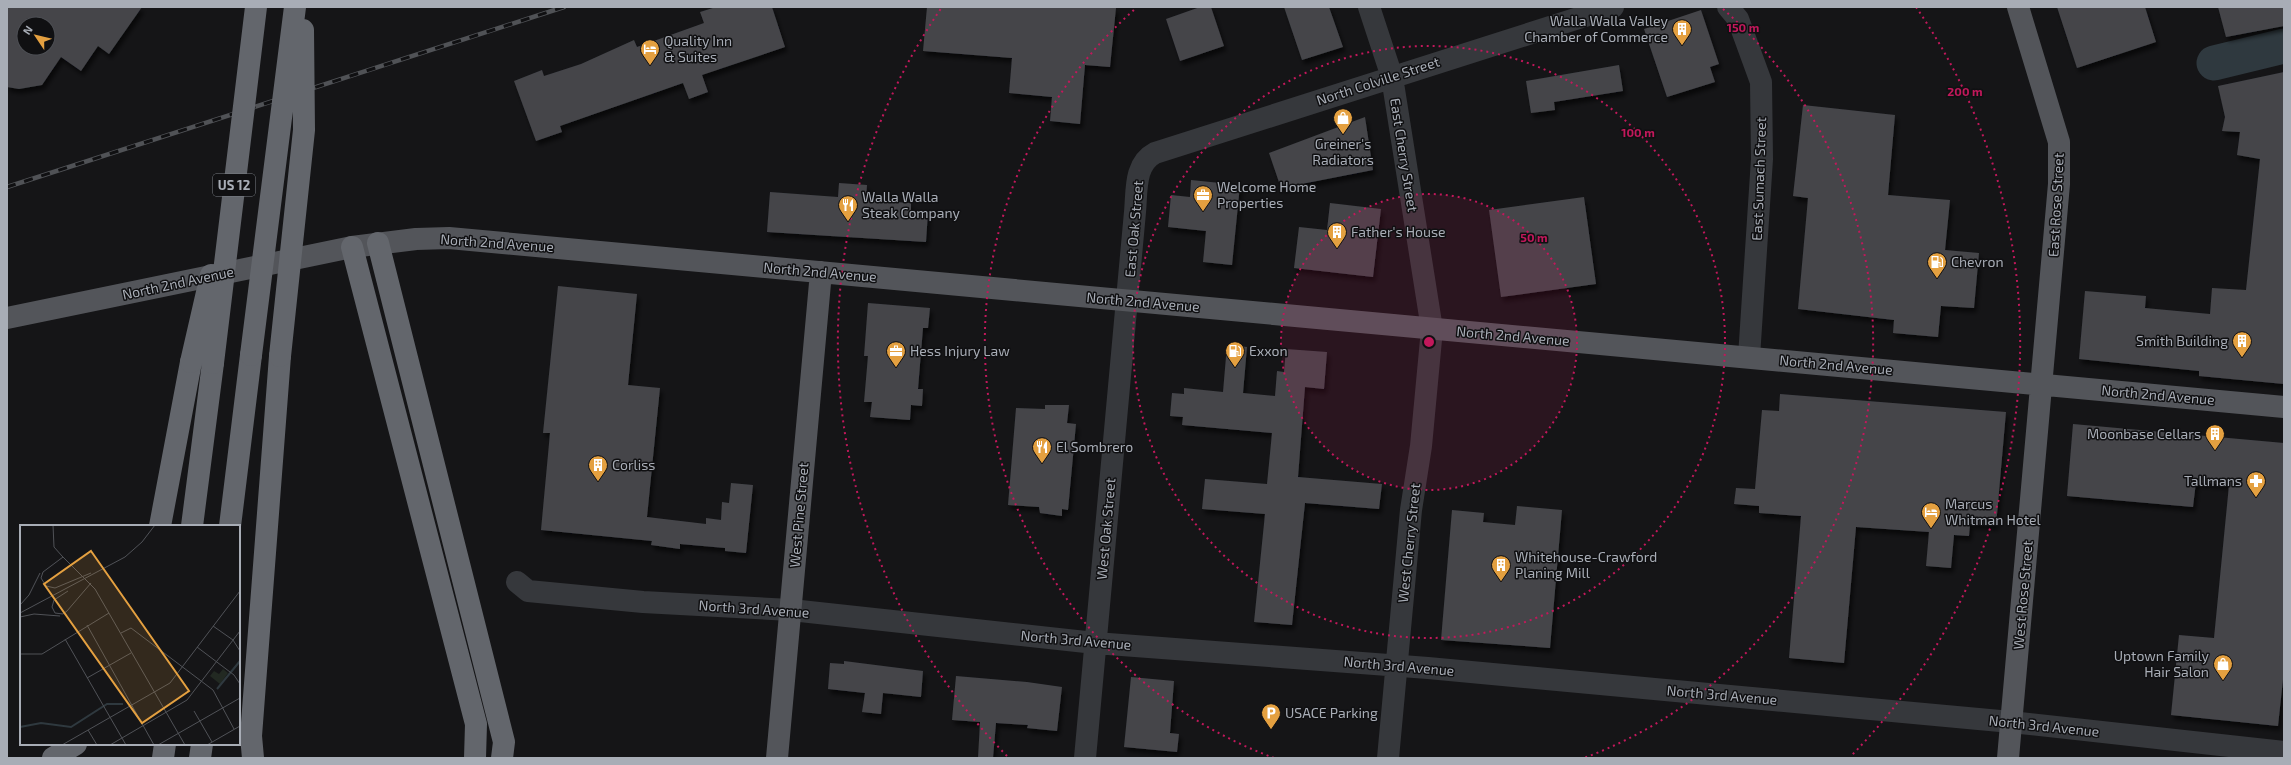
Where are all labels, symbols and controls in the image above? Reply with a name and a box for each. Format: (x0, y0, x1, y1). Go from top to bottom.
place label: Walla Walla Valley Chamber of Commerce (1524, 12, 1669, 45)
north arrow (16, 16, 56, 56)
building icon: Walla Walla Valley Chamber of Commerce (1671, 18, 1693, 46)
text: 150 m (1727, 20, 1759, 34)
text: N (20, 23, 35, 37)
place label: Quality Inn & Suites (664, 32, 732, 65)
hotel icon: Quality Inn & Suites (639, 38, 661, 66)
street label: North Colville Street (1314, 53, 1442, 108)
text: 200 m (1947, 84, 1983, 98)
street label: East Cherry Street (1387, 97, 1422, 213)
shop icon: Greiner's Radiators (1332, 107, 1354, 135)
street label: East Sumach Street (1748, 117, 1769, 241)
text: 100 m (1621, 125, 1655, 139)
place label: Greiner's Radiators (1312, 135, 1374, 168)
street label: East Rose Street (2044, 152, 2067, 257)
road number: US 12 (213, 174, 255, 196)
place label: Welcome Home Properties (1217, 178, 1316, 211)
street label: East Oak Street (1121, 180, 1146, 278)
office icon: Welcome Home Properties (1192, 184, 1214, 212)
place label: Walla Walla Steak Company (862, 188, 961, 221)
restaurant icon: Walla Walla Steak Company (837, 194, 859, 222)
building icon: Father's House (1326, 221, 1348, 249)
place label: Father's House (1351, 223, 1446, 240)
street label: North 2nd Avenue (440, 230, 554, 255)
text: 50 m (1520, 230, 1548, 244)
fuel station icon: Chevron (1926, 251, 1948, 279)
place label: Chevron (1951, 253, 2004, 270)
street label: North 2nd Avenue (763, 258, 877, 285)
street label: North 2nd Avenue (120, 262, 235, 303)
street label: North 2nd Avenue (1086, 288, 1200, 315)
street label: North 2nd Avenue (1456, 322, 1570, 349)
building icon: Smith Building (2231, 330, 2253, 358)
place label: Smith Building (2136, 332, 2228, 349)
centre of rings (1422, 335, 1436, 349)
office icon: Hess Injury Law (885, 340, 907, 368)
fuel station icon: Exxon (1224, 340, 1246, 368)
place label: Hess Injury Law (910, 342, 1010, 359)
place label: Exxon (1249, 342, 1288, 359)
street label: North 2nd Avenue (1779, 351, 1893, 378)
street label: North 2nd Avenue (2101, 381, 2215, 408)
building icon: Moonbase Cellars (2204, 423, 2226, 451)
place label: Moonbase Cellars (2087, 425, 2201, 442)
restaurant icon: El Sombrero (1031, 436, 1053, 464)
place label: El Sombrero (1056, 438, 1133, 455)
building icon: Corliss (587, 454, 609, 482)
place label: Corliss (612, 456, 655, 473)
street label: West Pine Street (785, 462, 812, 568)
pharmacy icon: Tallmans (2245, 470, 2267, 498)
place label: Tallmans (2184, 472, 2242, 489)
street label: West Oak Street (1093, 477, 1118, 581)
street label: West Cherry Street (1394, 482, 1423, 604)
place label: Marcus Whitman Hotel (1945, 495, 2042, 528)
hotel icon: Marcus Whitman Hotel (1920, 501, 1942, 529)
inset map (20, 525, 240, 745)
street label: West Rose Street (2009, 540, 2036, 650)
place label: Whitehouse-Crawford Planing Mill (1515, 548, 1657, 581)
building icon: Whitehouse-Crawford Planing Mill (1490, 554, 1512, 582)
street label: North 3rd Avenue (698, 596, 810, 621)
street label: North 3rd Avenue (1020, 626, 1132, 653)
place label: Uptown Family Hair Salon (2114, 647, 2210, 680)
street label: North 3rd Avenue (1343, 652, 1455, 679)
shop icon: Uptown Family Hair Salon (2212, 653, 2234, 681)
street label: North 3rd Avenue (1666, 681, 1778, 708)
parking icon: USACE Parking (1260, 702, 1282, 730)
place label: USACE Parking (1285, 704, 1378, 721)
street label: North 3rd Avenue (1988, 711, 2100, 740)

